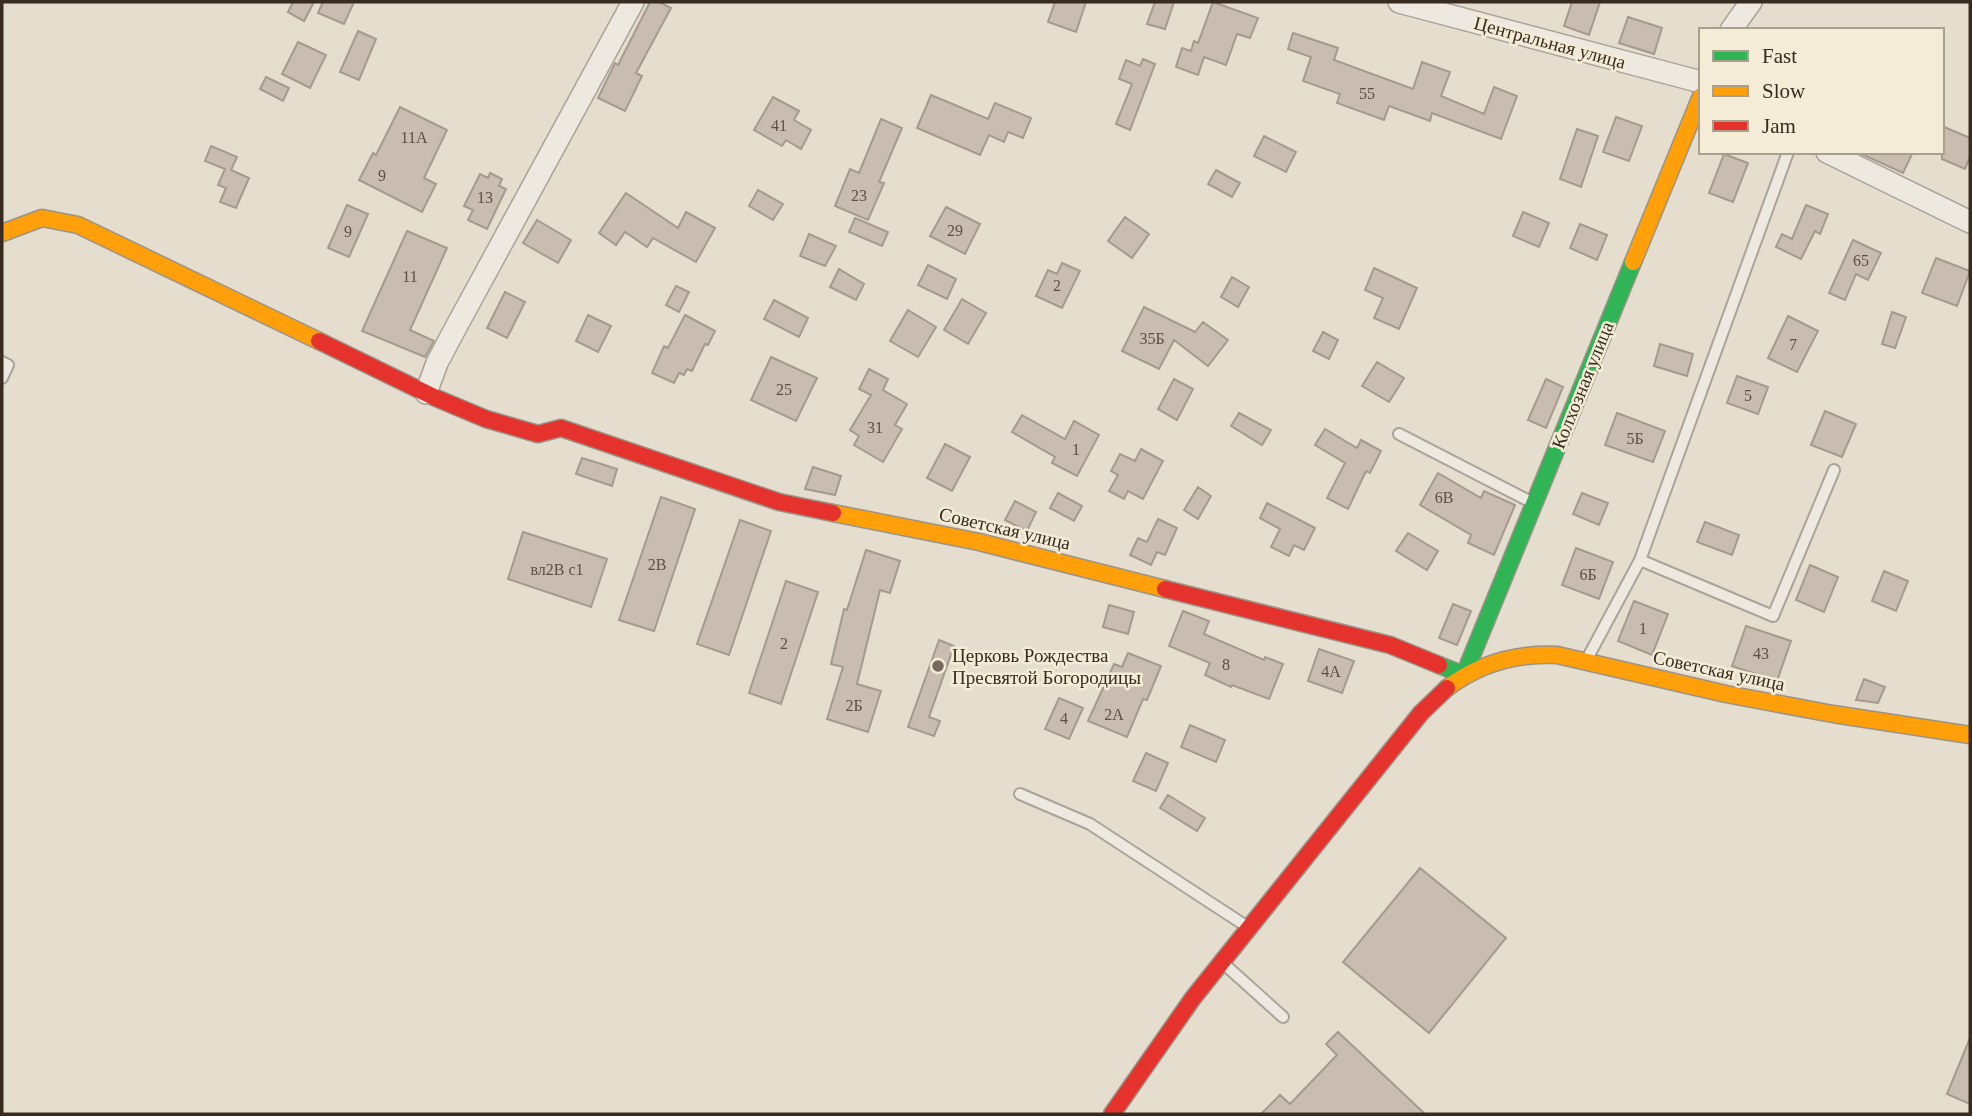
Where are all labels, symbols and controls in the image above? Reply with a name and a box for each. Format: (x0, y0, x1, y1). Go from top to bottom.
street label: Центральная улица (1472, 12, 1629, 73)
legend (1699, 28, 1944, 154)
text: Fast (1762, 44, 1797, 68)
text: Slow (1762, 79, 1806, 103)
house number: 55 (1359, 85, 1375, 102)
text: Jam (1762, 114, 1796, 138)
house number: 41 (771, 117, 787, 134)
house number: 11А (401, 129, 428, 146)
house number: 9 (378, 167, 386, 184)
house number: 23 (851, 187, 867, 204)
house number: 13 (477, 189, 493, 206)
house number: 29 (947, 222, 963, 239)
house number: 9 (344, 223, 352, 240)
house number: 65 (1853, 252, 1869, 269)
house number: 11 (402, 268, 418, 285)
house number: 2 (1053, 277, 1061, 294)
street label: Колхозная улица (1547, 318, 1618, 452)
house number: 35Б (1139, 330, 1165, 347)
house number: 7 (1789, 336, 1797, 353)
house number: 25 (776, 381, 792, 398)
house number: 5 (1744, 387, 1752, 404)
house number: 31 (867, 419, 883, 436)
house number: 5Б (1626, 430, 1644, 447)
house number: 1 (1072, 441, 1080, 458)
house number: 6В (1435, 489, 1453, 506)
street label: Советская улица (937, 503, 1073, 554)
house number: 2В (648, 556, 666, 573)
house number: вл2В с1 (530, 561, 584, 578)
house number: 6Б (1579, 566, 1597, 583)
house number: 1 (1639, 620, 1647, 637)
house number: 2 (780, 635, 788, 652)
place label: Церковь Рождества Пресвятой Богородицы (952, 645, 1141, 688)
house number: 43 (1753, 645, 1769, 662)
street label: Советская улица (1651, 646, 1787, 695)
house number: 8 (1222, 656, 1230, 673)
marker: Церковь Рождества Пресвятой Богородицы (930, 658, 946, 674)
house number: 4А (1321, 663, 1341, 680)
house number: 2Б (845, 697, 863, 714)
house number: 2А (1104, 706, 1124, 723)
house number: 4 (1060, 710, 1068, 727)

